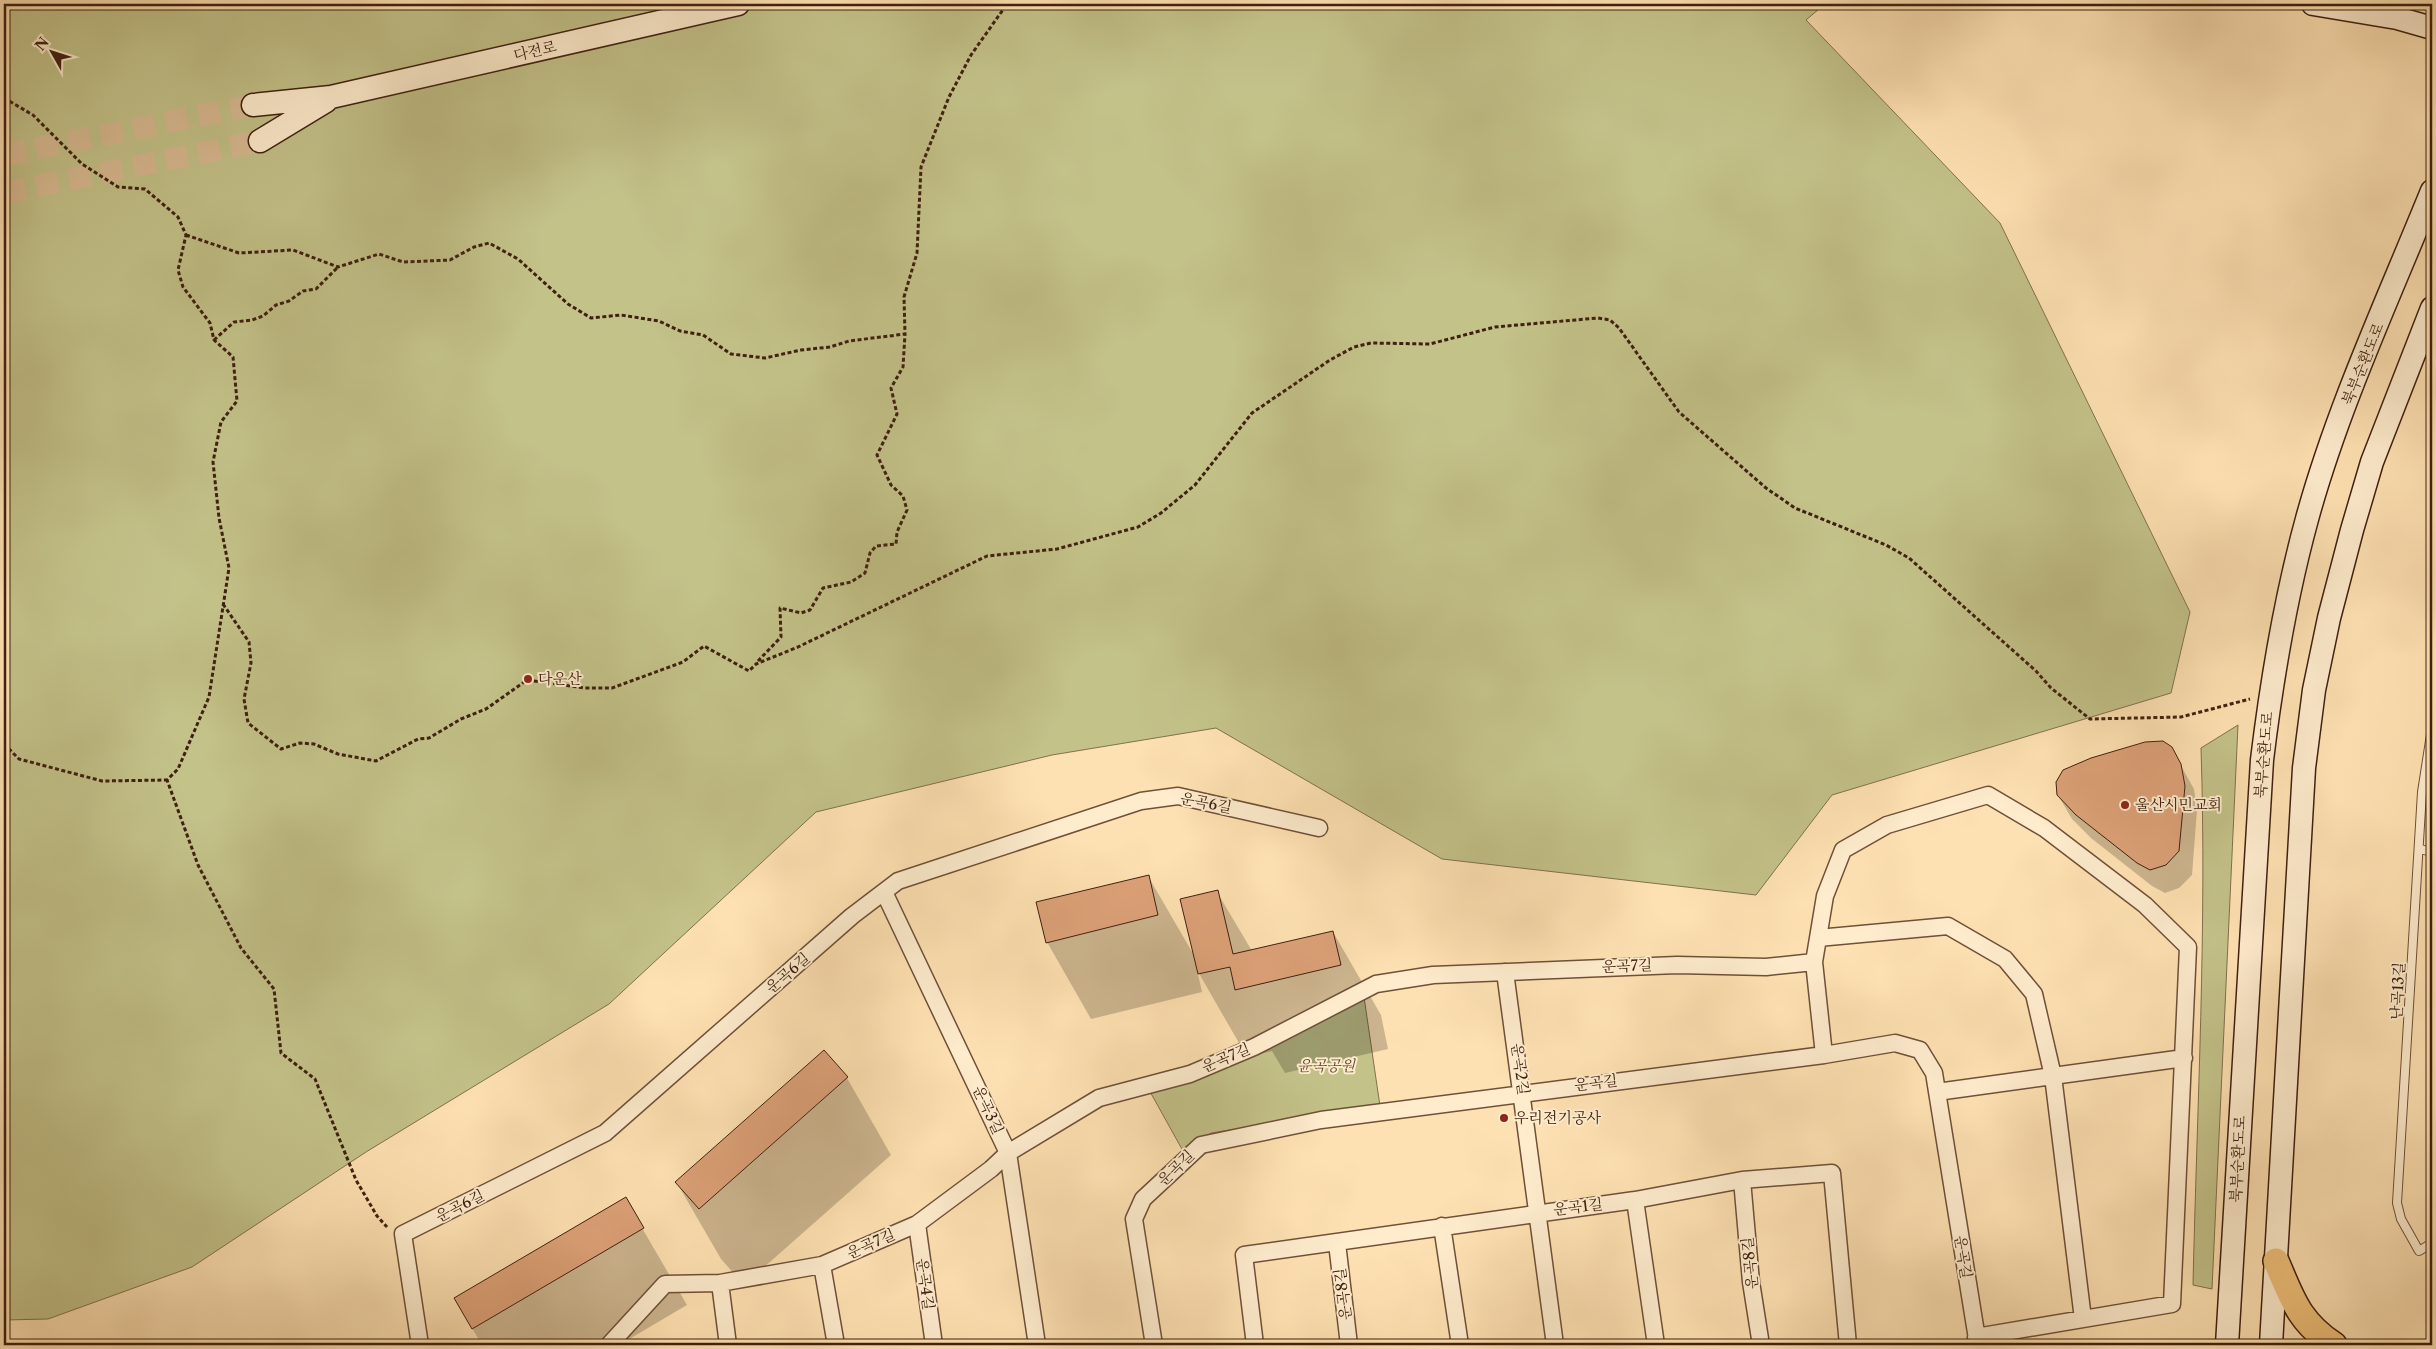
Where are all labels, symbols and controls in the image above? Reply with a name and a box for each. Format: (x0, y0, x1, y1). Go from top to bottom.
north arrow (28, 28, 78, 78)
text: N (31, 33, 53, 54)
street label: 다전로 (512, 36, 559, 65)
street label: 북부순환도로 (2337, 319, 2388, 408)
place label: 다운산 (538, 669, 582, 688)
marker: 다운산 (522, 673, 534, 685)
street label: 북부순환도로 (2250, 710, 2277, 799)
street label: 운곡6길 (1179, 788, 1234, 817)
place label: 울산시민교회 (2135, 795, 2222, 814)
marker: 울산시민교회 (2119, 799, 2131, 811)
street label: 운곡6길 (762, 948, 814, 997)
street label: 운곡7길 (1601, 955, 1653, 976)
street label: 난곡13길 (2386, 961, 2409, 1020)
street label: 운곡7길 (1199, 1039, 1253, 1076)
street label: 운곡2길 (1507, 1042, 1534, 1096)
park label: 윤곡공원 (1297, 1056, 1356, 1075)
street label: 운곡길 (1573, 1070, 1619, 1095)
street label: 운곡3길 (969, 1082, 1008, 1137)
place label: 우리전기공사 (1514, 1108, 1601, 1127)
marker: 우리전기공사 (1498, 1112, 1510, 1124)
street label: 북부순환도로 (2226, 1115, 2249, 1203)
street label: 운곡길 (1153, 1146, 1198, 1190)
street label: 운곡6길 (432, 1185, 487, 1226)
street label: 운곡1길 (1552, 1194, 1604, 1219)
street label: 운곡7길 (844, 1225, 898, 1263)
street label: 운곡길 (1951, 1234, 1976, 1280)
street label: 운곡8길 (1737, 1236, 1762, 1290)
street label: 운곡4길 (912, 1257, 939, 1311)
street label: 운곡8길 (1330, 1267, 1355, 1321)

